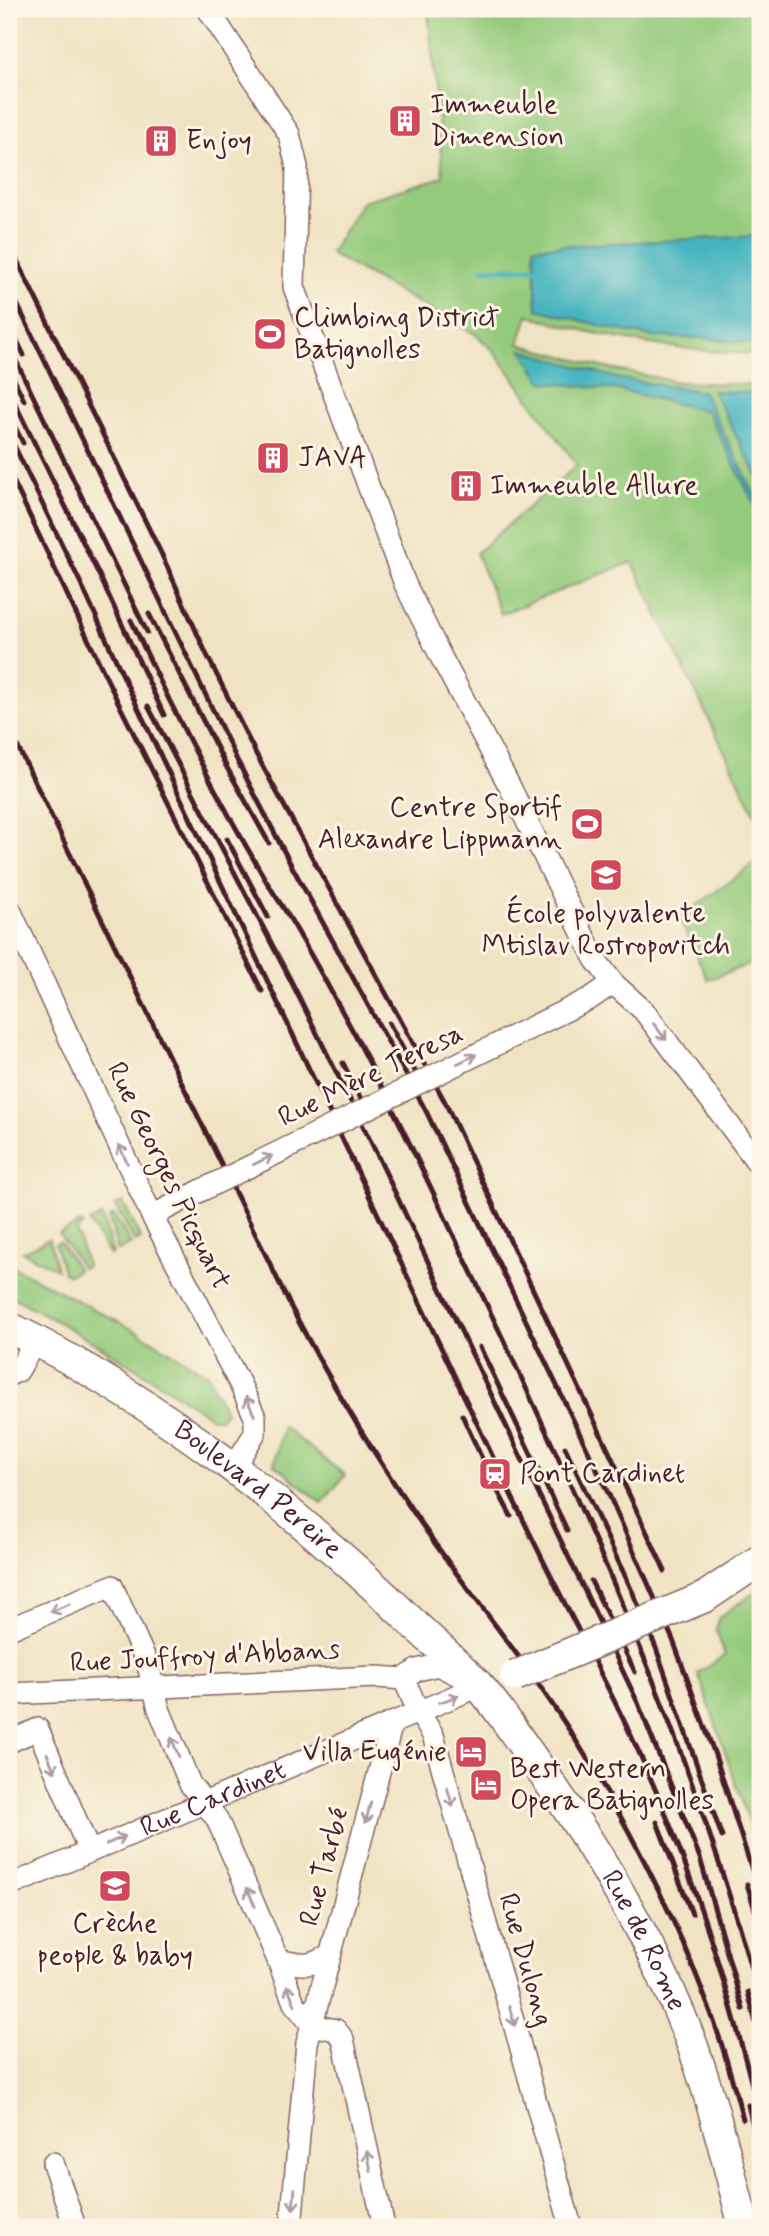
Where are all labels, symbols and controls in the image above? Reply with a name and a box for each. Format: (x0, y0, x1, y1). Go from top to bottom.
place label: Immeuble Dimension (430, 87, 564, 156)
building icon: Immeuble Dimension (386, 102, 424, 140)
building icon: Enjoy (142, 122, 180, 160)
place label: Enjoy (186, 123, 252, 160)
place label: Climbing District Batignolles (294, 300, 499, 369)
sports icon: Climbing District Batignolles (251, 315, 289, 353)
building icon: JAVA (254, 439, 292, 477)
place label: JAVA (298, 440, 367, 477)
building icon: Immeuble Allure (447, 467, 485, 505)
place label: Immeuble Allure (490, 468, 698, 505)
place label: Centre Sportif Alexandre Lippmann (318, 790, 562, 859)
sports icon: Centre Sportif Alexandre Lippmann (568, 805, 606, 843)
school or university icon: École polyvalente Mtislav Rostropovitch (587, 856, 625, 894)
place label: École polyvalente Mtislav Rostropovitch (482, 894, 730, 965)
street label: Rue Mère Teresa (272, 1015, 470, 1137)
one-way arrow (653, 1022, 668, 1040)
one-way arrow (456, 1052, 477, 1066)
street label: Rue Georges Picquart (95, 1056, 239, 1297)
one-way arrow (116, 1144, 129, 1165)
one-way arrow (252, 1153, 273, 1167)
one-way arrow (243, 1396, 256, 1417)
street label: Boulevard Pereire (166, 1412, 350, 1568)
station icon: Pont Cardinet (476, 1455, 514, 1493)
place label: Pont Cardinet (520, 1456, 685, 1493)
one-way arrow (50, 1602, 72, 1615)
street label: Rue Jouffroy d'Abbans (69, 1631, 341, 1683)
one-way arrow (437, 1692, 459, 1705)
hotel icon: Villa Eugénie (452, 1733, 490, 1771)
place label: Villa Eugénie (302, 1734, 447, 1771)
one-way arrow (167, 1737, 180, 1759)
place label: Best Western Opera Batignolles (510, 1751, 714, 1820)
one-way arrow (46, 1752, 59, 1774)
street label: Rue Cardinet (135, 1752, 292, 1846)
hotel icon: Best Western Opera Batignolles (467, 1766, 505, 1804)
one-way arrow (444, 1785, 457, 1808)
one-way arrow (361, 1802, 374, 1824)
street label: Rue Tarbé (291, 1804, 359, 1930)
one-way arrow (105, 1833, 127, 1846)
street label: Rue de Rome (592, 1863, 695, 2017)
school or university icon: Crèche people & baby (96, 1867, 134, 1905)
one-way arrow (244, 1887, 257, 1909)
street label: Rue Dulong (488, 1889, 562, 2031)
place label: Crèche people & baby (37, 1906, 193, 1975)
one-way arrow (284, 1984, 297, 2006)
one-way arrow (506, 2004, 519, 2026)
one-way arrow (362, 2150, 376, 2173)
one-way arrow (287, 2187, 300, 2210)

